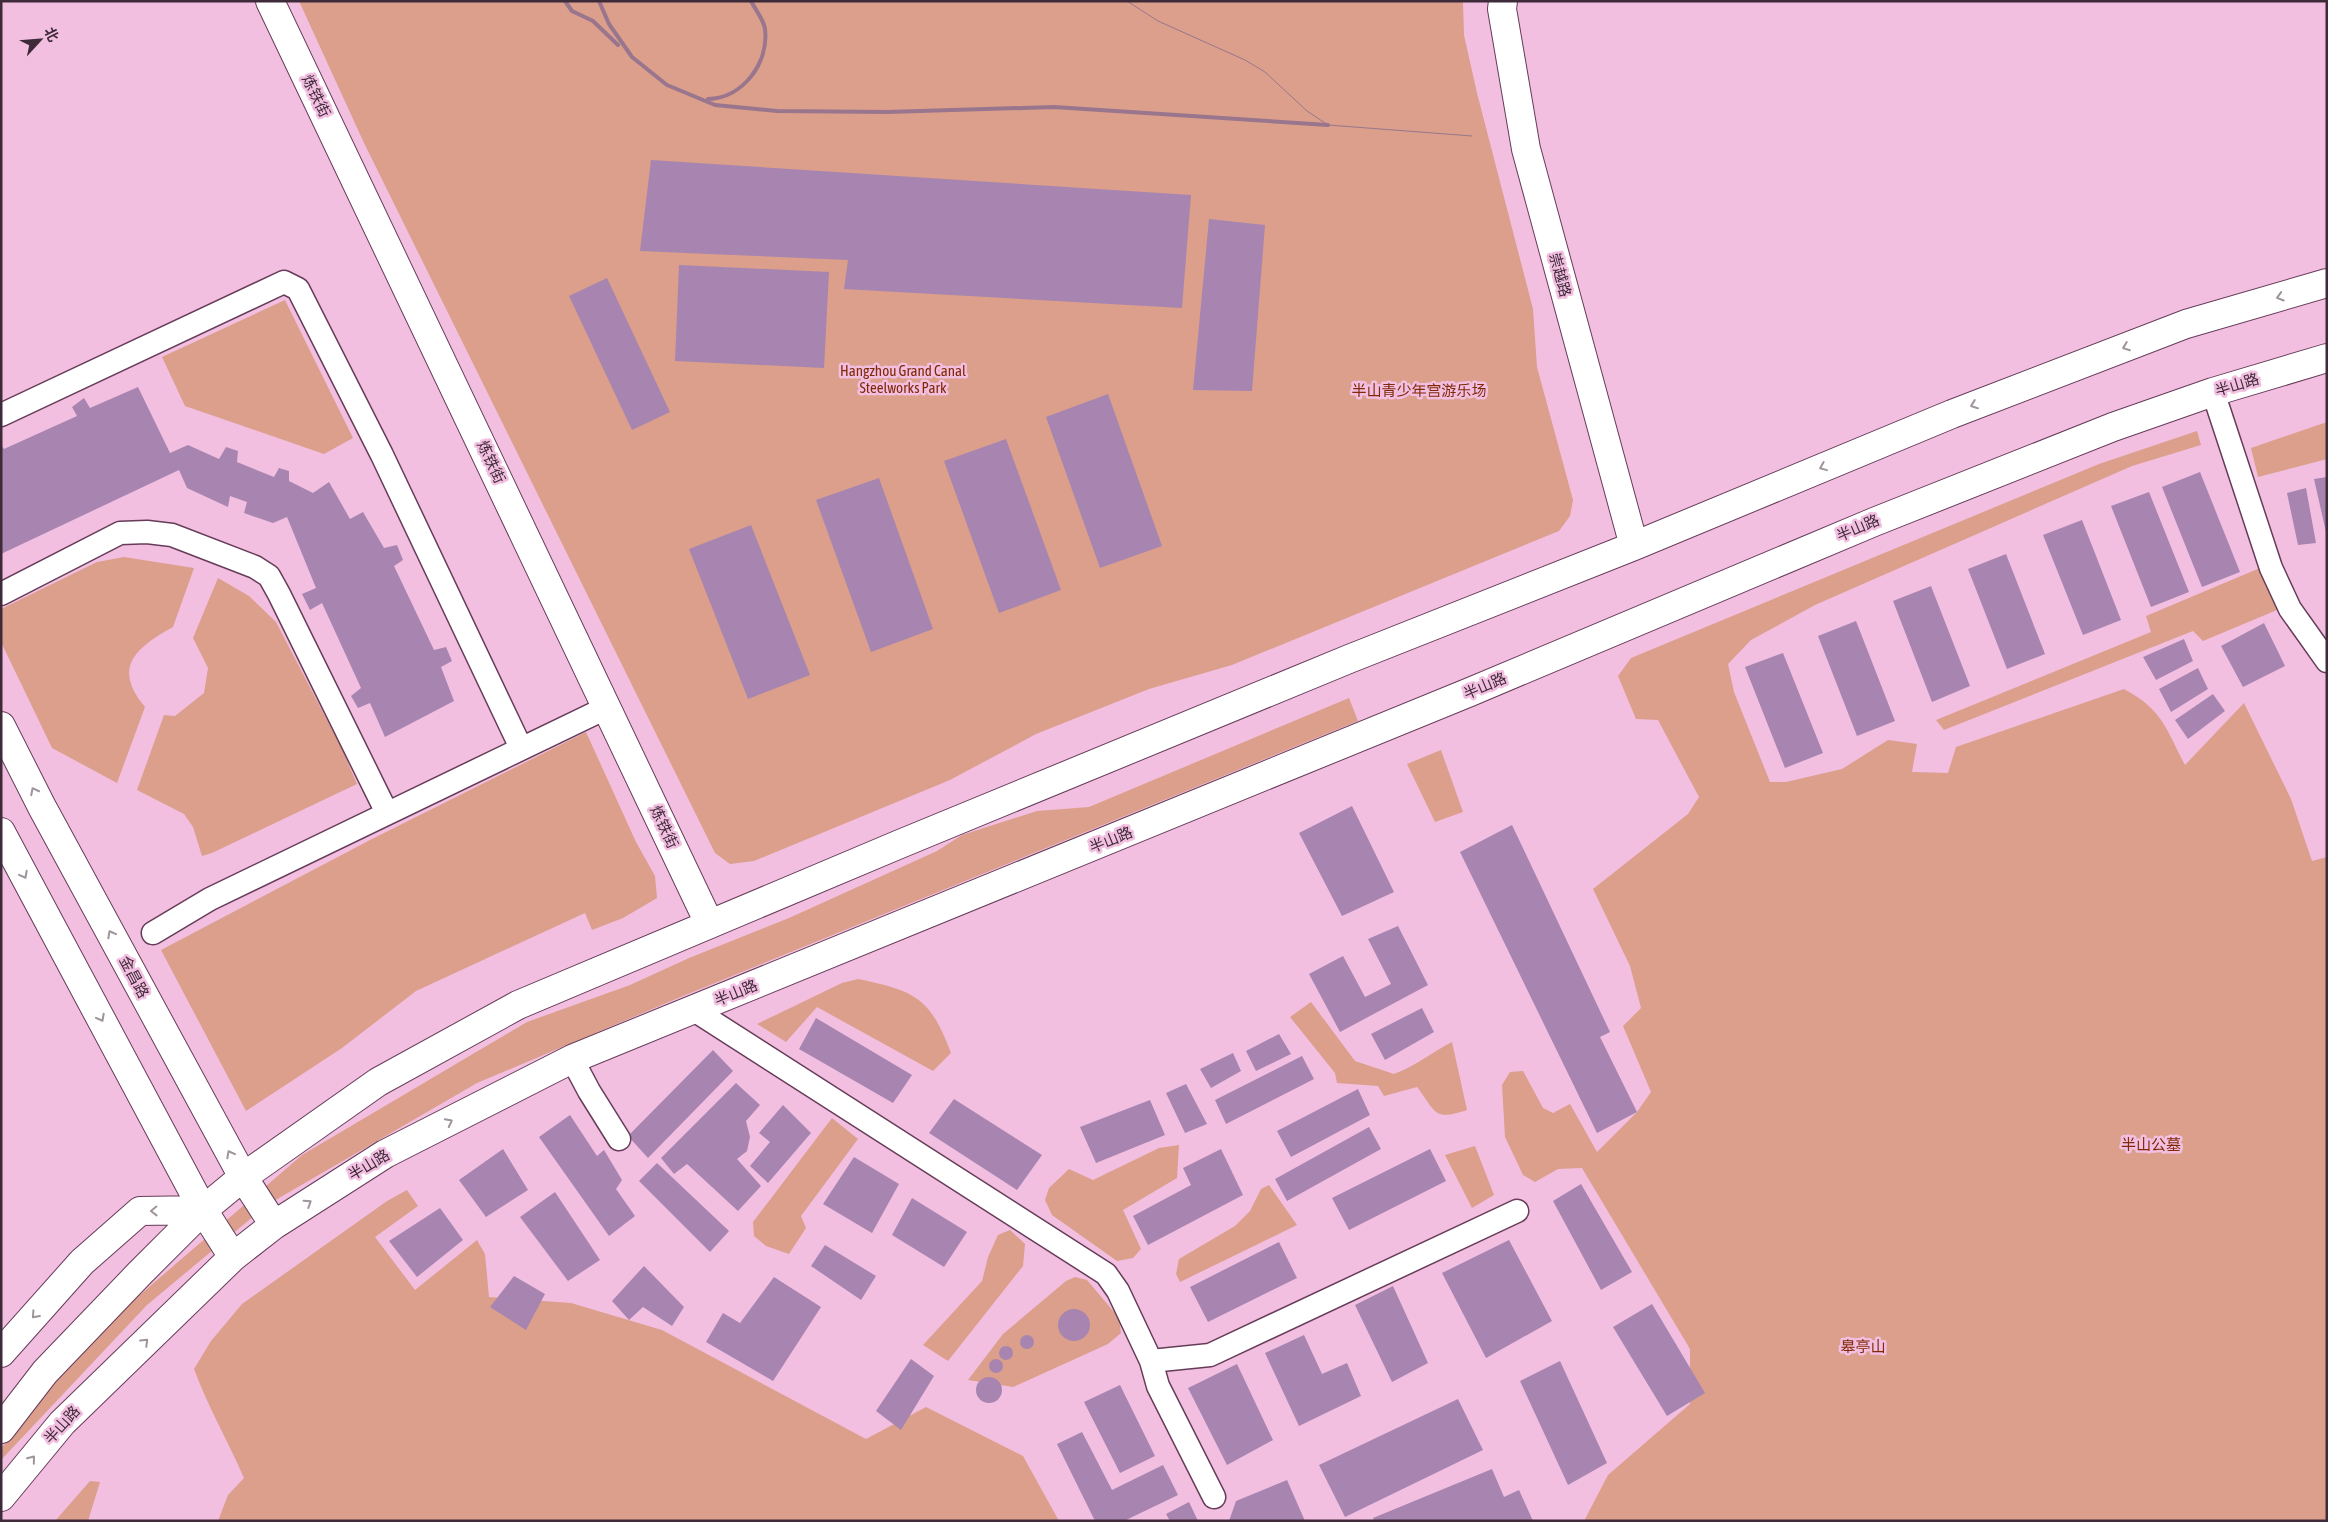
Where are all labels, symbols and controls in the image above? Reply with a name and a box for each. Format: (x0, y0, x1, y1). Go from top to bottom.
north arrow (15, 15, 65, 65)
text: 北 (41, 25, 62, 44)
street label: 炼铁街 (299, 72, 334, 120)
street label: 崇越路 (1546, 251, 1575, 299)
one-way arrow (2276, 291, 2285, 301)
one-way arrow (2122, 341, 2131, 352)
park label: Hangzhou Grand Canal Steelworks Park (840, 362, 966, 396)
street label: 半山路 (2213, 370, 2261, 399)
park label: 半山青少年宫游乐场 (1351, 382, 1487, 399)
one-way arrow (1970, 399, 1979, 410)
street label: 炼铁街 (474, 438, 509, 486)
one-way arrow (1820, 461, 1828, 471)
street label: 半山路 (1834, 511, 1882, 544)
street label: 半山路 (1461, 669, 1509, 702)
one-way arrow (30, 787, 40, 796)
street label: 炼铁街 (647, 803, 682, 851)
street label: 半山路 (1087, 823, 1135, 856)
one-way arrow (18, 870, 28, 879)
one-way arrow (107, 930, 117, 939)
street label: 金昌路 (116, 953, 153, 1001)
street label: 半山路 (712, 976, 760, 1009)
one-way arrow (95, 1013, 105, 1022)
one-way arrow (443, 1118, 452, 1128)
park label: 半山公墓 (2121, 1136, 2181, 1153)
street label: 半山路 (345, 1146, 392, 1183)
one-way arrow (226, 1150, 236, 1159)
one-way arrow (303, 1200, 312, 1210)
one-way arrow (150, 1206, 158, 1216)
one-way arrow (32, 1310, 41, 1319)
park label: 皋亭山 (1840, 1338, 1886, 1355)
one-way arrow (139, 1339, 148, 1348)
street label: 半山路 (40, 1402, 83, 1447)
one-way arrow (27, 1456, 35, 1465)

